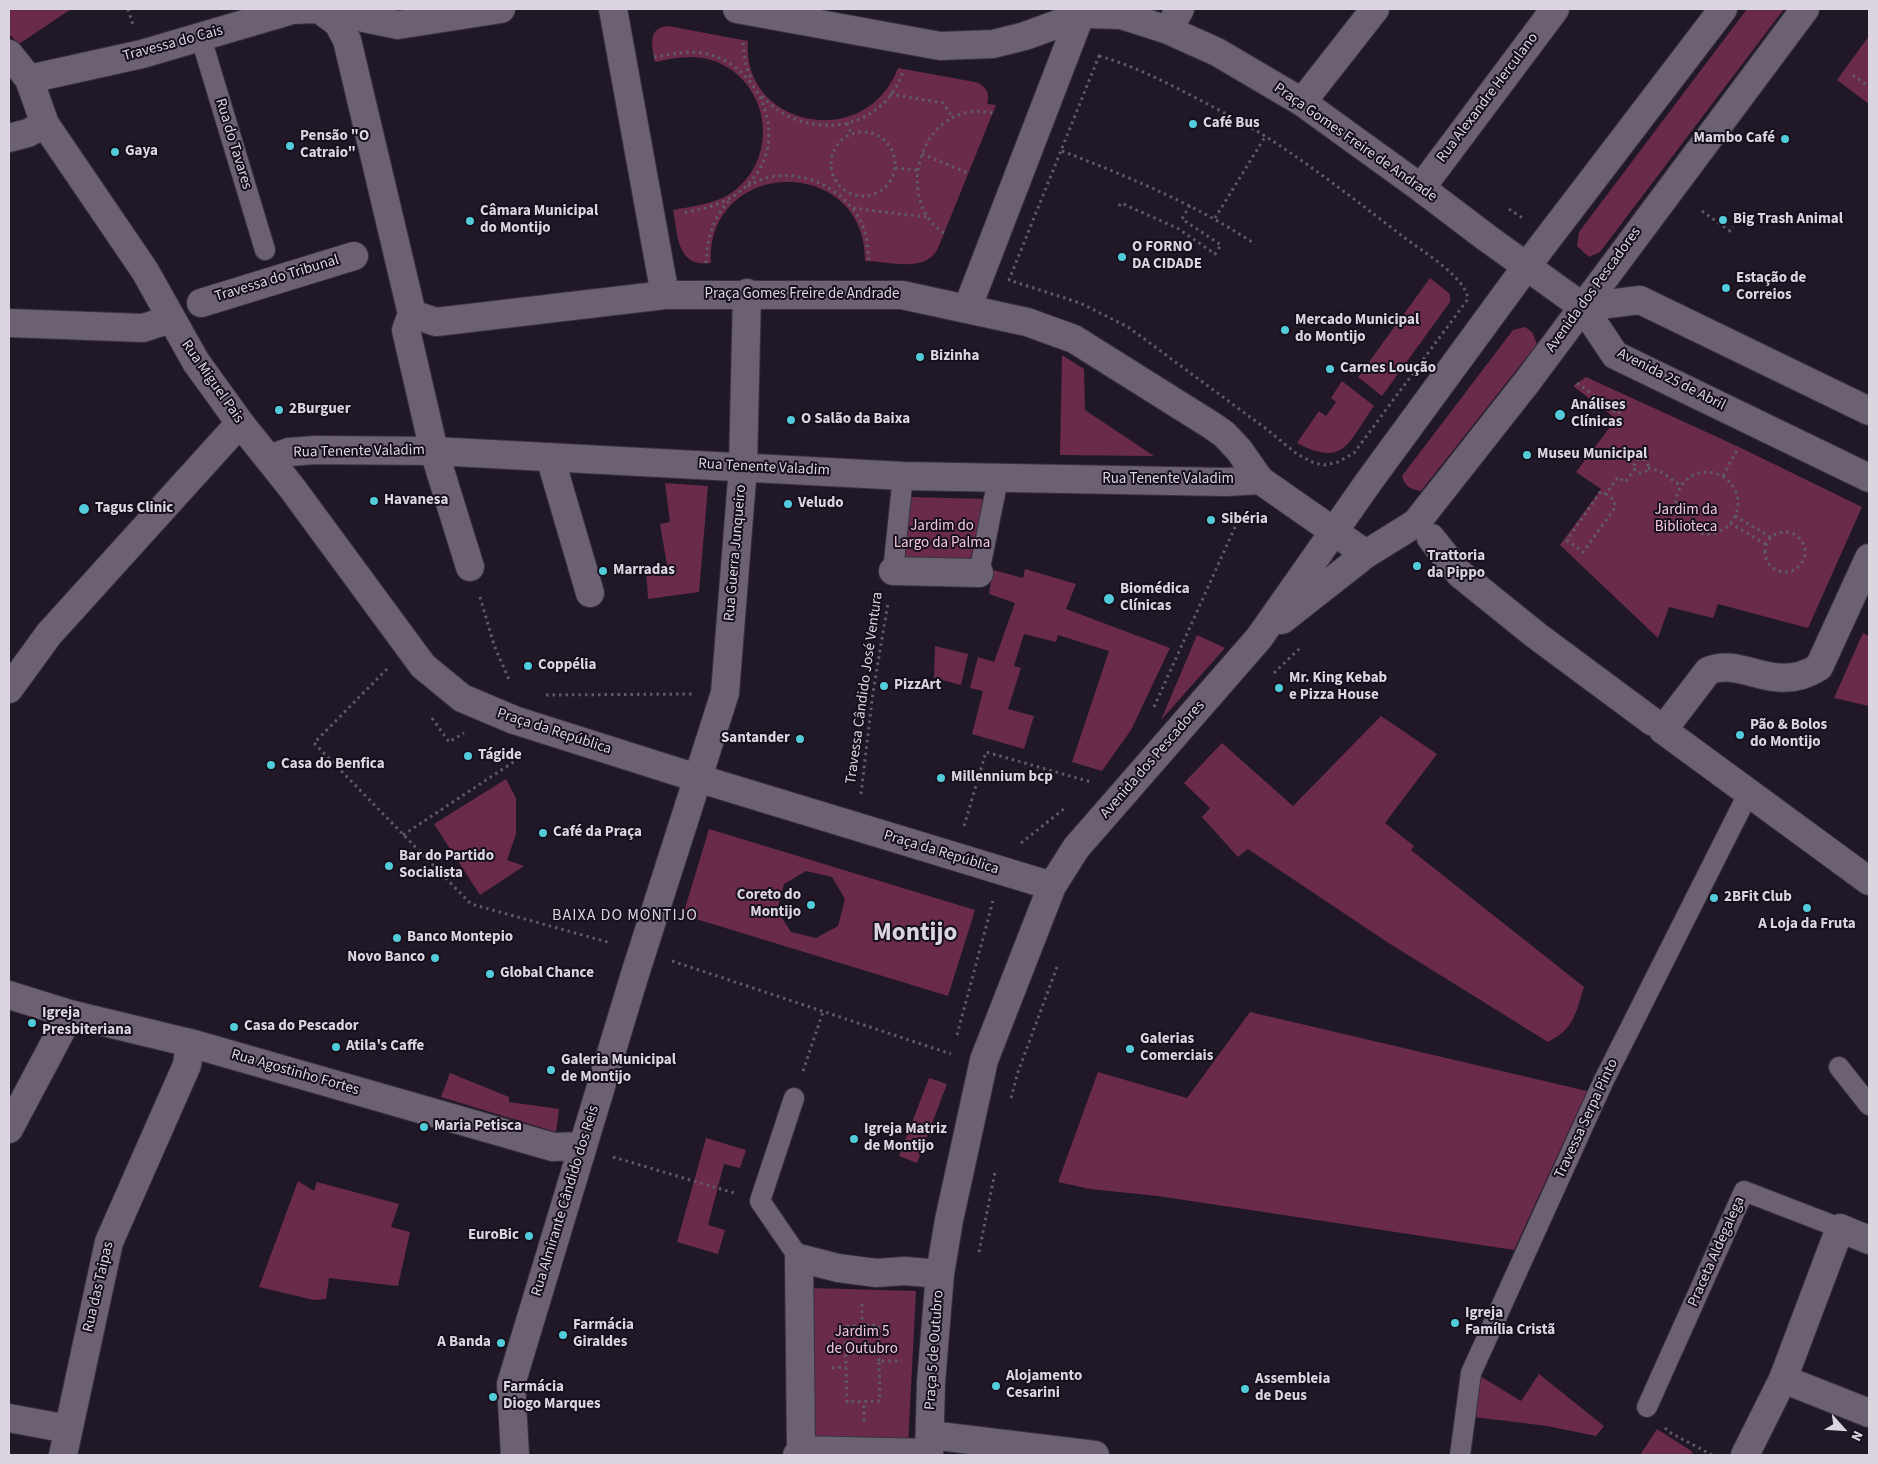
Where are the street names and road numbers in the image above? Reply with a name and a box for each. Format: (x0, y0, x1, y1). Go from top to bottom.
street label: Travessa do Cais (121, 22, 225, 66)
street label: Rua Alexandre Herculano (1433, 30, 1543, 166)
street label: Praça Gomes Freire de Andrade (1270, 80, 1440, 206)
street label: Rua do Tavares (211, 96, 255, 192)
street label: Avenida dos Pescadores (1543, 224, 1645, 356)
street label: Travessa do Tribunal (213, 252, 341, 306)
street label: Praça Gomes Freire de Andrade (704, 286, 900, 304)
street label: Rua Miguel Pais (177, 337, 247, 427)
street label: Avenida 25 de Abril (1614, 345, 1728, 415)
street label: Rua Tenente Valadim (293, 442, 425, 462)
street label: Rua Tenente Valadim (698, 456, 830, 480)
street label: Rua Tenente Valadim (1102, 471, 1234, 489)
street label: Rua Guerra Junqueiro (721, 484, 751, 622)
street label: Travessa Cândido José Ventura (843, 591, 887, 785)
street label: Avenida dos Pescadores (1097, 697, 1209, 823)
street label: Praça da República (494, 705, 614, 759)
street label: Praça da República (881, 827, 1001, 879)
street label: Rua Agostinho Fortes (229, 1046, 361, 1100)
street label: Travessa Serpa Pinto (1551, 1056, 1623, 1182)
street label: Rua Almirante Cândido dos Reis (528, 1103, 604, 1299)
street label: Praceta Aldegalega (1685, 1194, 1749, 1310)
street label: Rua das Taipas (80, 1240, 118, 1334)
street label: Praça 5 de Outubro (922, 1289, 948, 1411)

